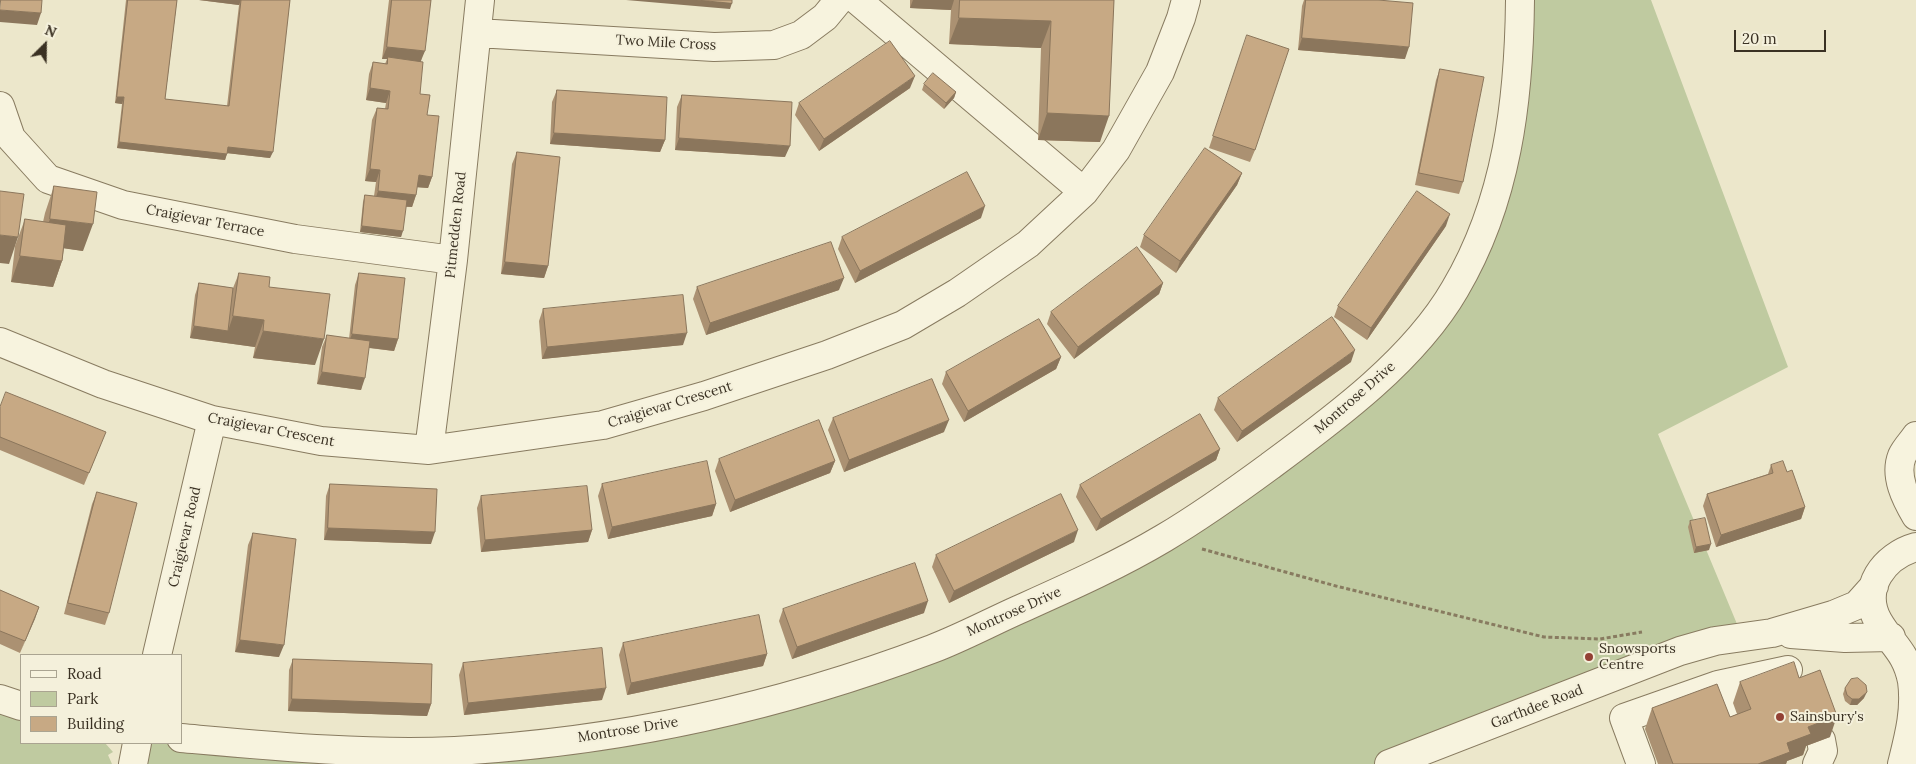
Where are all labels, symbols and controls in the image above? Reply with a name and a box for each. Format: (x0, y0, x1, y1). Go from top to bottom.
north arrow (20, 20, 70, 70)
scale bar (1736, 20, 1828, 52)
text: N (42, 21, 59, 42)
text: 20 m (1742, 29, 1777, 48)
street label: Two Mile Cross (615, 32, 717, 54)
street label: Pitmedden Road (442, 171, 470, 279)
street label: Craigievar Terrace (144, 201, 266, 241)
street label: Montrose Drive (1311, 358, 1399, 438)
street label: Craigievar Crescent (606, 378, 734, 432)
street label: Craigievar Crescent (206, 409, 336, 451)
street label: Craigievar Road (165, 485, 205, 589)
street label: Montrose Drive (964, 584, 1064, 640)
place label: Snowsports Centre (1599, 641, 1676, 674)
marker: Snowsports Centre (1583, 651, 1595, 663)
legend (20, 654, 182, 744)
text: Road (67, 664, 102, 683)
street label: Garthdee Road (1488, 682, 1586, 732)
text: Park (67, 689, 98, 708)
place label: Sainsbury's (1790, 709, 1864, 725)
marker: Sainsbury's (1774, 711, 1786, 723)
text: Building (67, 714, 124, 733)
street label: Montrose Drive (576, 714, 680, 746)

